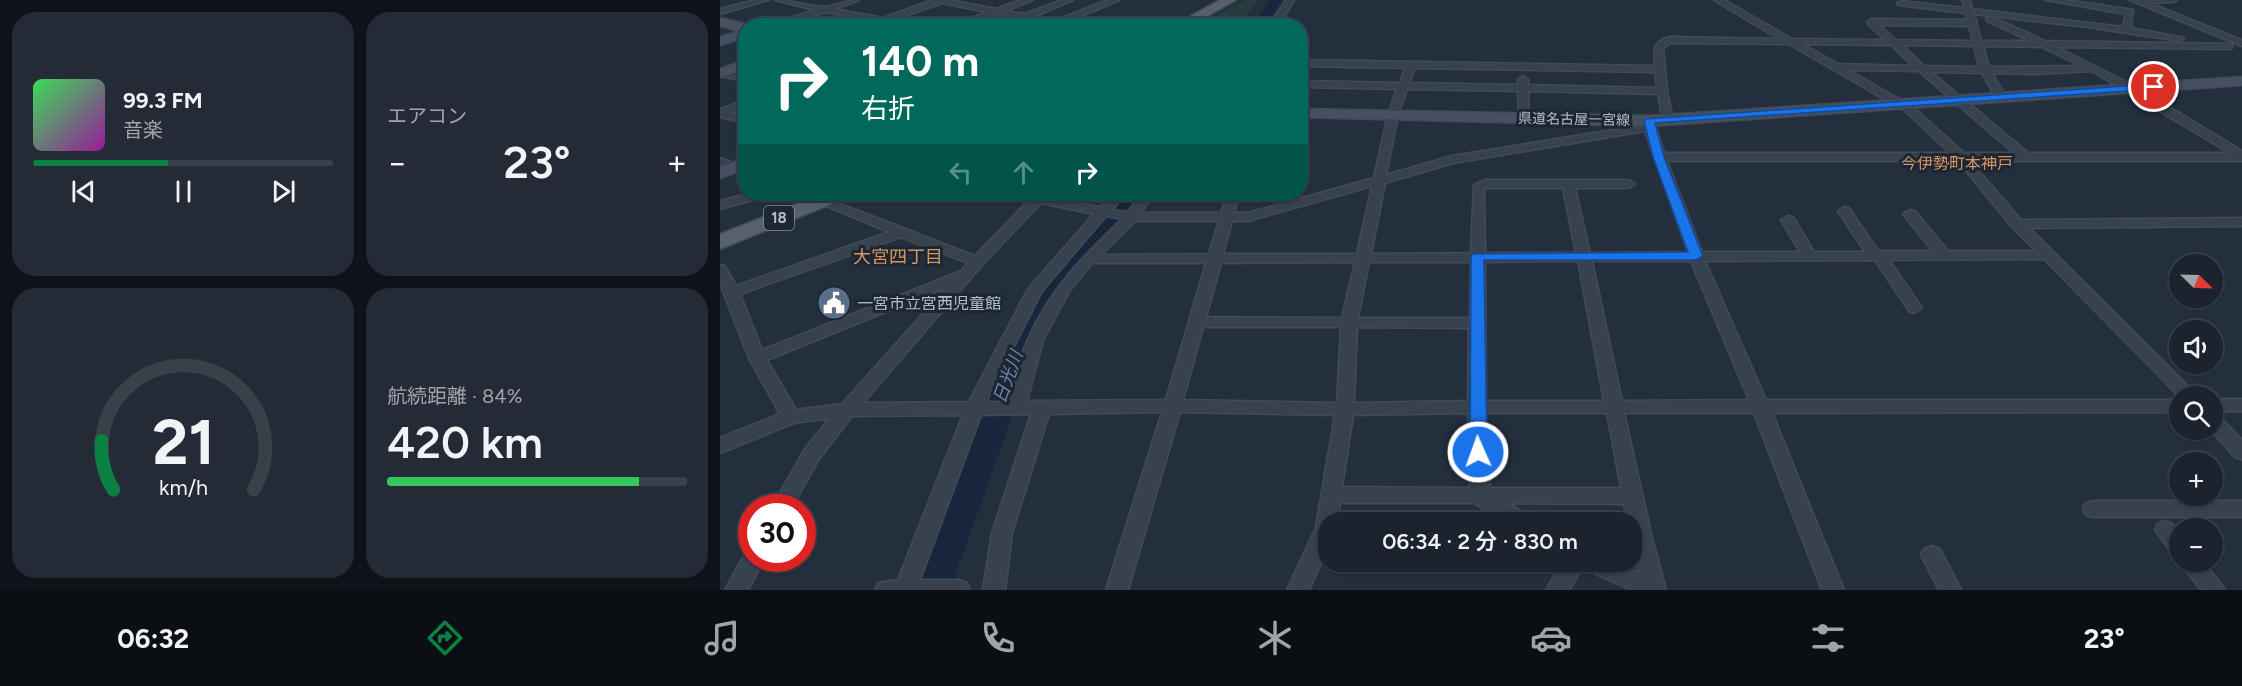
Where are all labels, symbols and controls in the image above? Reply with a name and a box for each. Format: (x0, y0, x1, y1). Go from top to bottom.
text: 140 m (861, 36, 979, 87)
icon: right (762, 42, 840, 120)
pin (2128, 61, 2179, 112)
icon: arrive (2137, 70, 2170, 103)
text: 99.3 FM (123, 87, 203, 114)
text: 右折 (861, 92, 915, 125)
text: エアコン (387, 104, 467, 128)
street label: 県道名古屋一宮線 (1518, 110, 1630, 129)
text: 音楽 (123, 118, 163, 142)
text: 23° (503, 135, 571, 189)
text: − (387, 143, 408, 182)
text: + (666, 143, 687, 182)
district label: 今伊勢町本神戸 (1901, 154, 2013, 173)
icon: left (944, 156, 977, 189)
icon: ahead (1007, 156, 1040, 189)
icon: right (1070, 156, 1103, 189)
icon: previous (67, 175, 100, 208)
icon: pause (167, 175, 200, 208)
icon: next (267, 175, 300, 208)
road number: 18 (764, 206, 794, 230)
district label: 大宮四丁目 (853, 246, 943, 268)
north arrow (2169, 254, 2223, 308)
map controls (2169, 254, 2223, 572)
public building icon: 一宮市立宮西児童館 (816, 285, 852, 321)
place label: 一宮市立宮西児童館 (857, 294, 1001, 313)
button: sound (2169, 320, 2223, 374)
water label: 日光川 (988, 346, 1028, 406)
text: 航続距離 · 84% (387, 384, 522, 408)
button: search (2169, 386, 2223, 440)
text: 21 (152, 405, 214, 480)
text: 420 km (387, 415, 543, 469)
position arrow (1446, 420, 1510, 484)
button: + (2169, 452, 2223, 506)
text: km/h (159, 475, 207, 500)
speed limit sign: 30 (738, 494, 816, 572)
button: − (2169, 518, 2223, 572)
text: 06:34 · 2 分 · 830 m (1382, 528, 1578, 555)
icon: directions (424, 617, 466, 659)
icon: music (701, 617, 743, 659)
icon: phone (977, 617, 1019, 659)
icon: climate (1254, 617, 1296, 659)
icon: car (1530, 617, 1572, 659)
icon: filters (1807, 617, 1849, 659)
text: 06:32 (117, 622, 189, 655)
text: 23° (2084, 622, 2125, 655)

